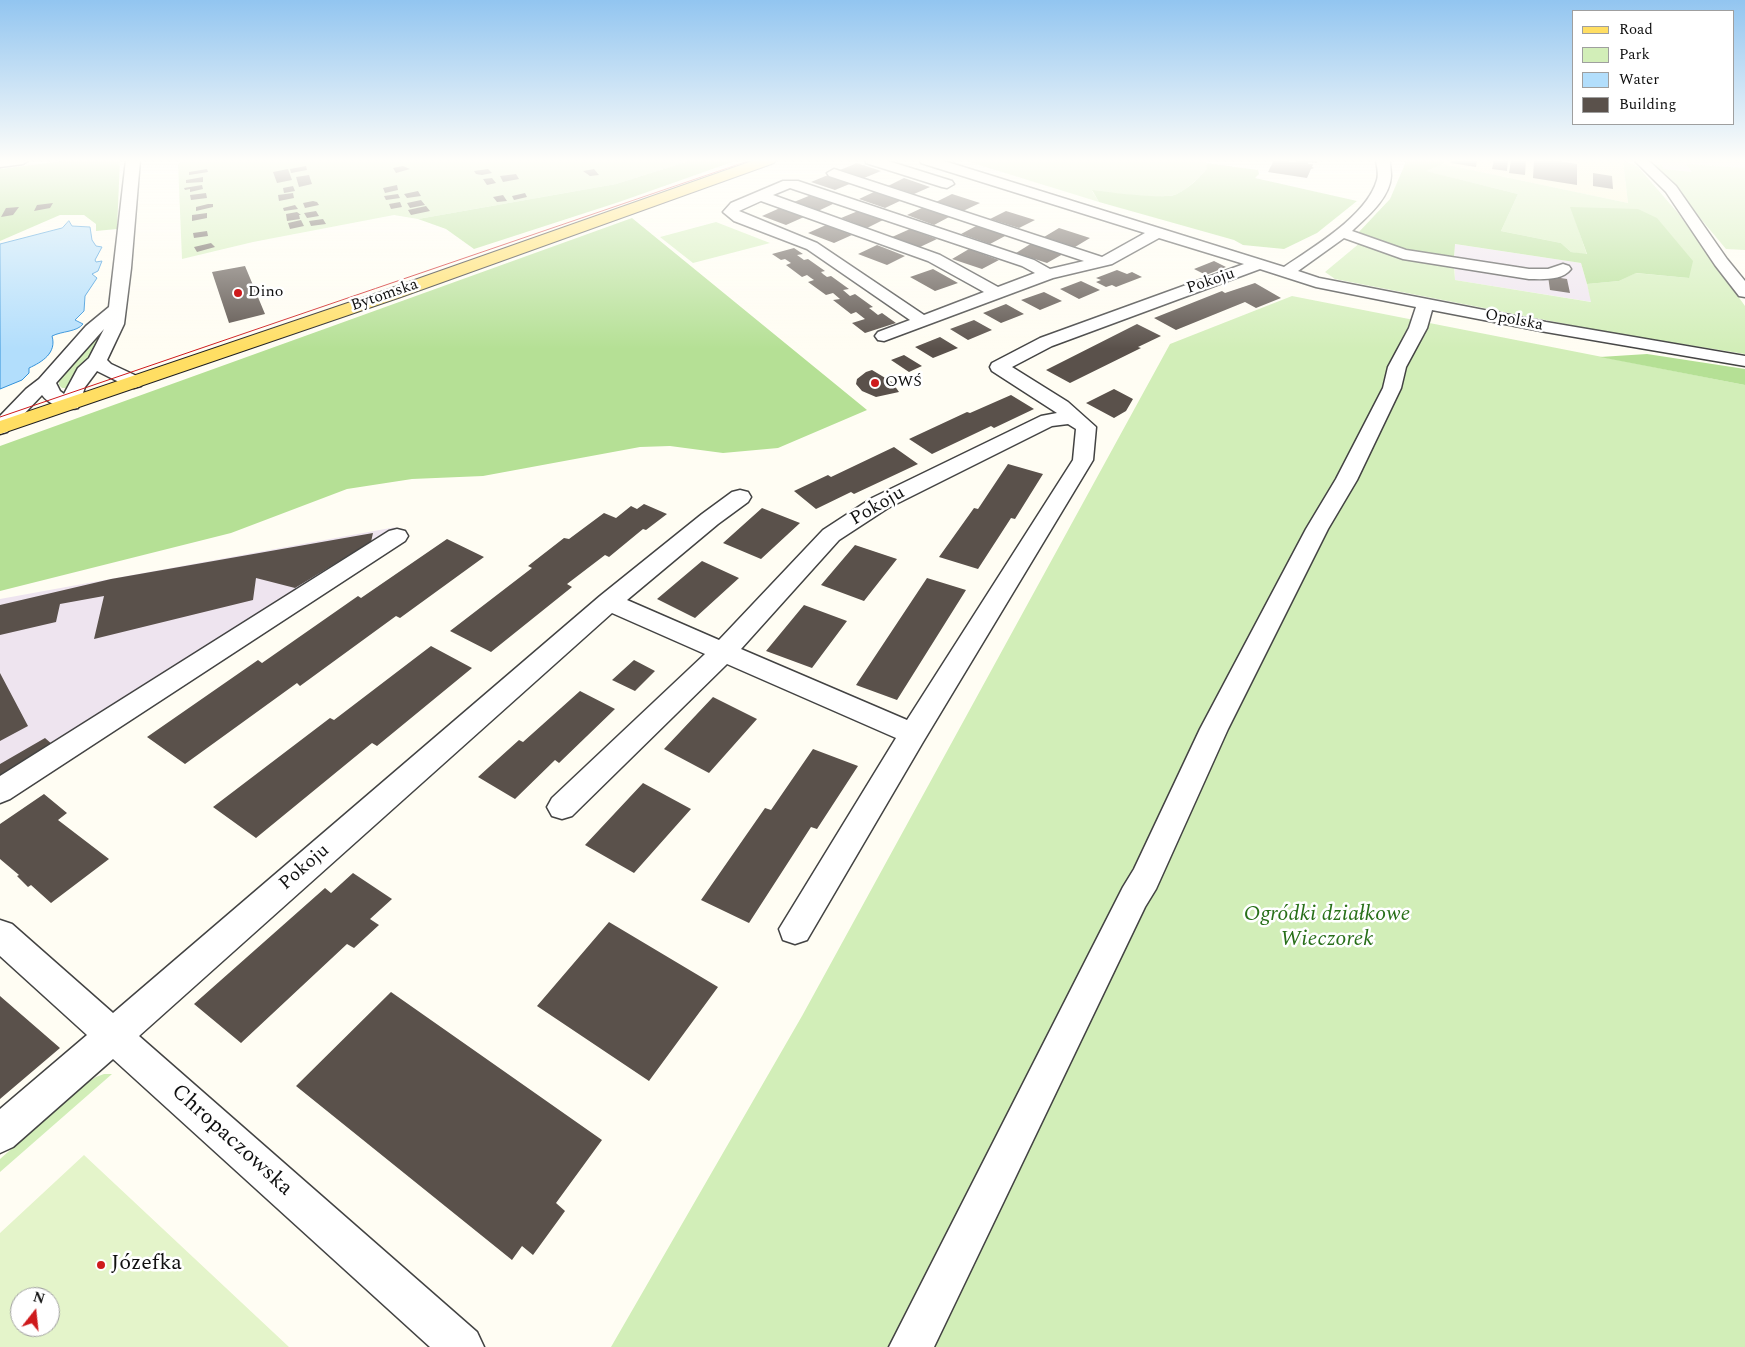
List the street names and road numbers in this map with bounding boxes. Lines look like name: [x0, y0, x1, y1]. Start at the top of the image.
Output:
street label: Pokoju: [1184, 265, 1238, 299]
street label: Bytomska: [349, 276, 421, 316]
street label: Opolska: [1483, 306, 1545, 336]
street label: Pokoju: [847, 482, 909, 532]
street label: Pokoju: [275, 840, 335, 896]
street label: Chropaczowska: [165, 1080, 297, 1202]

